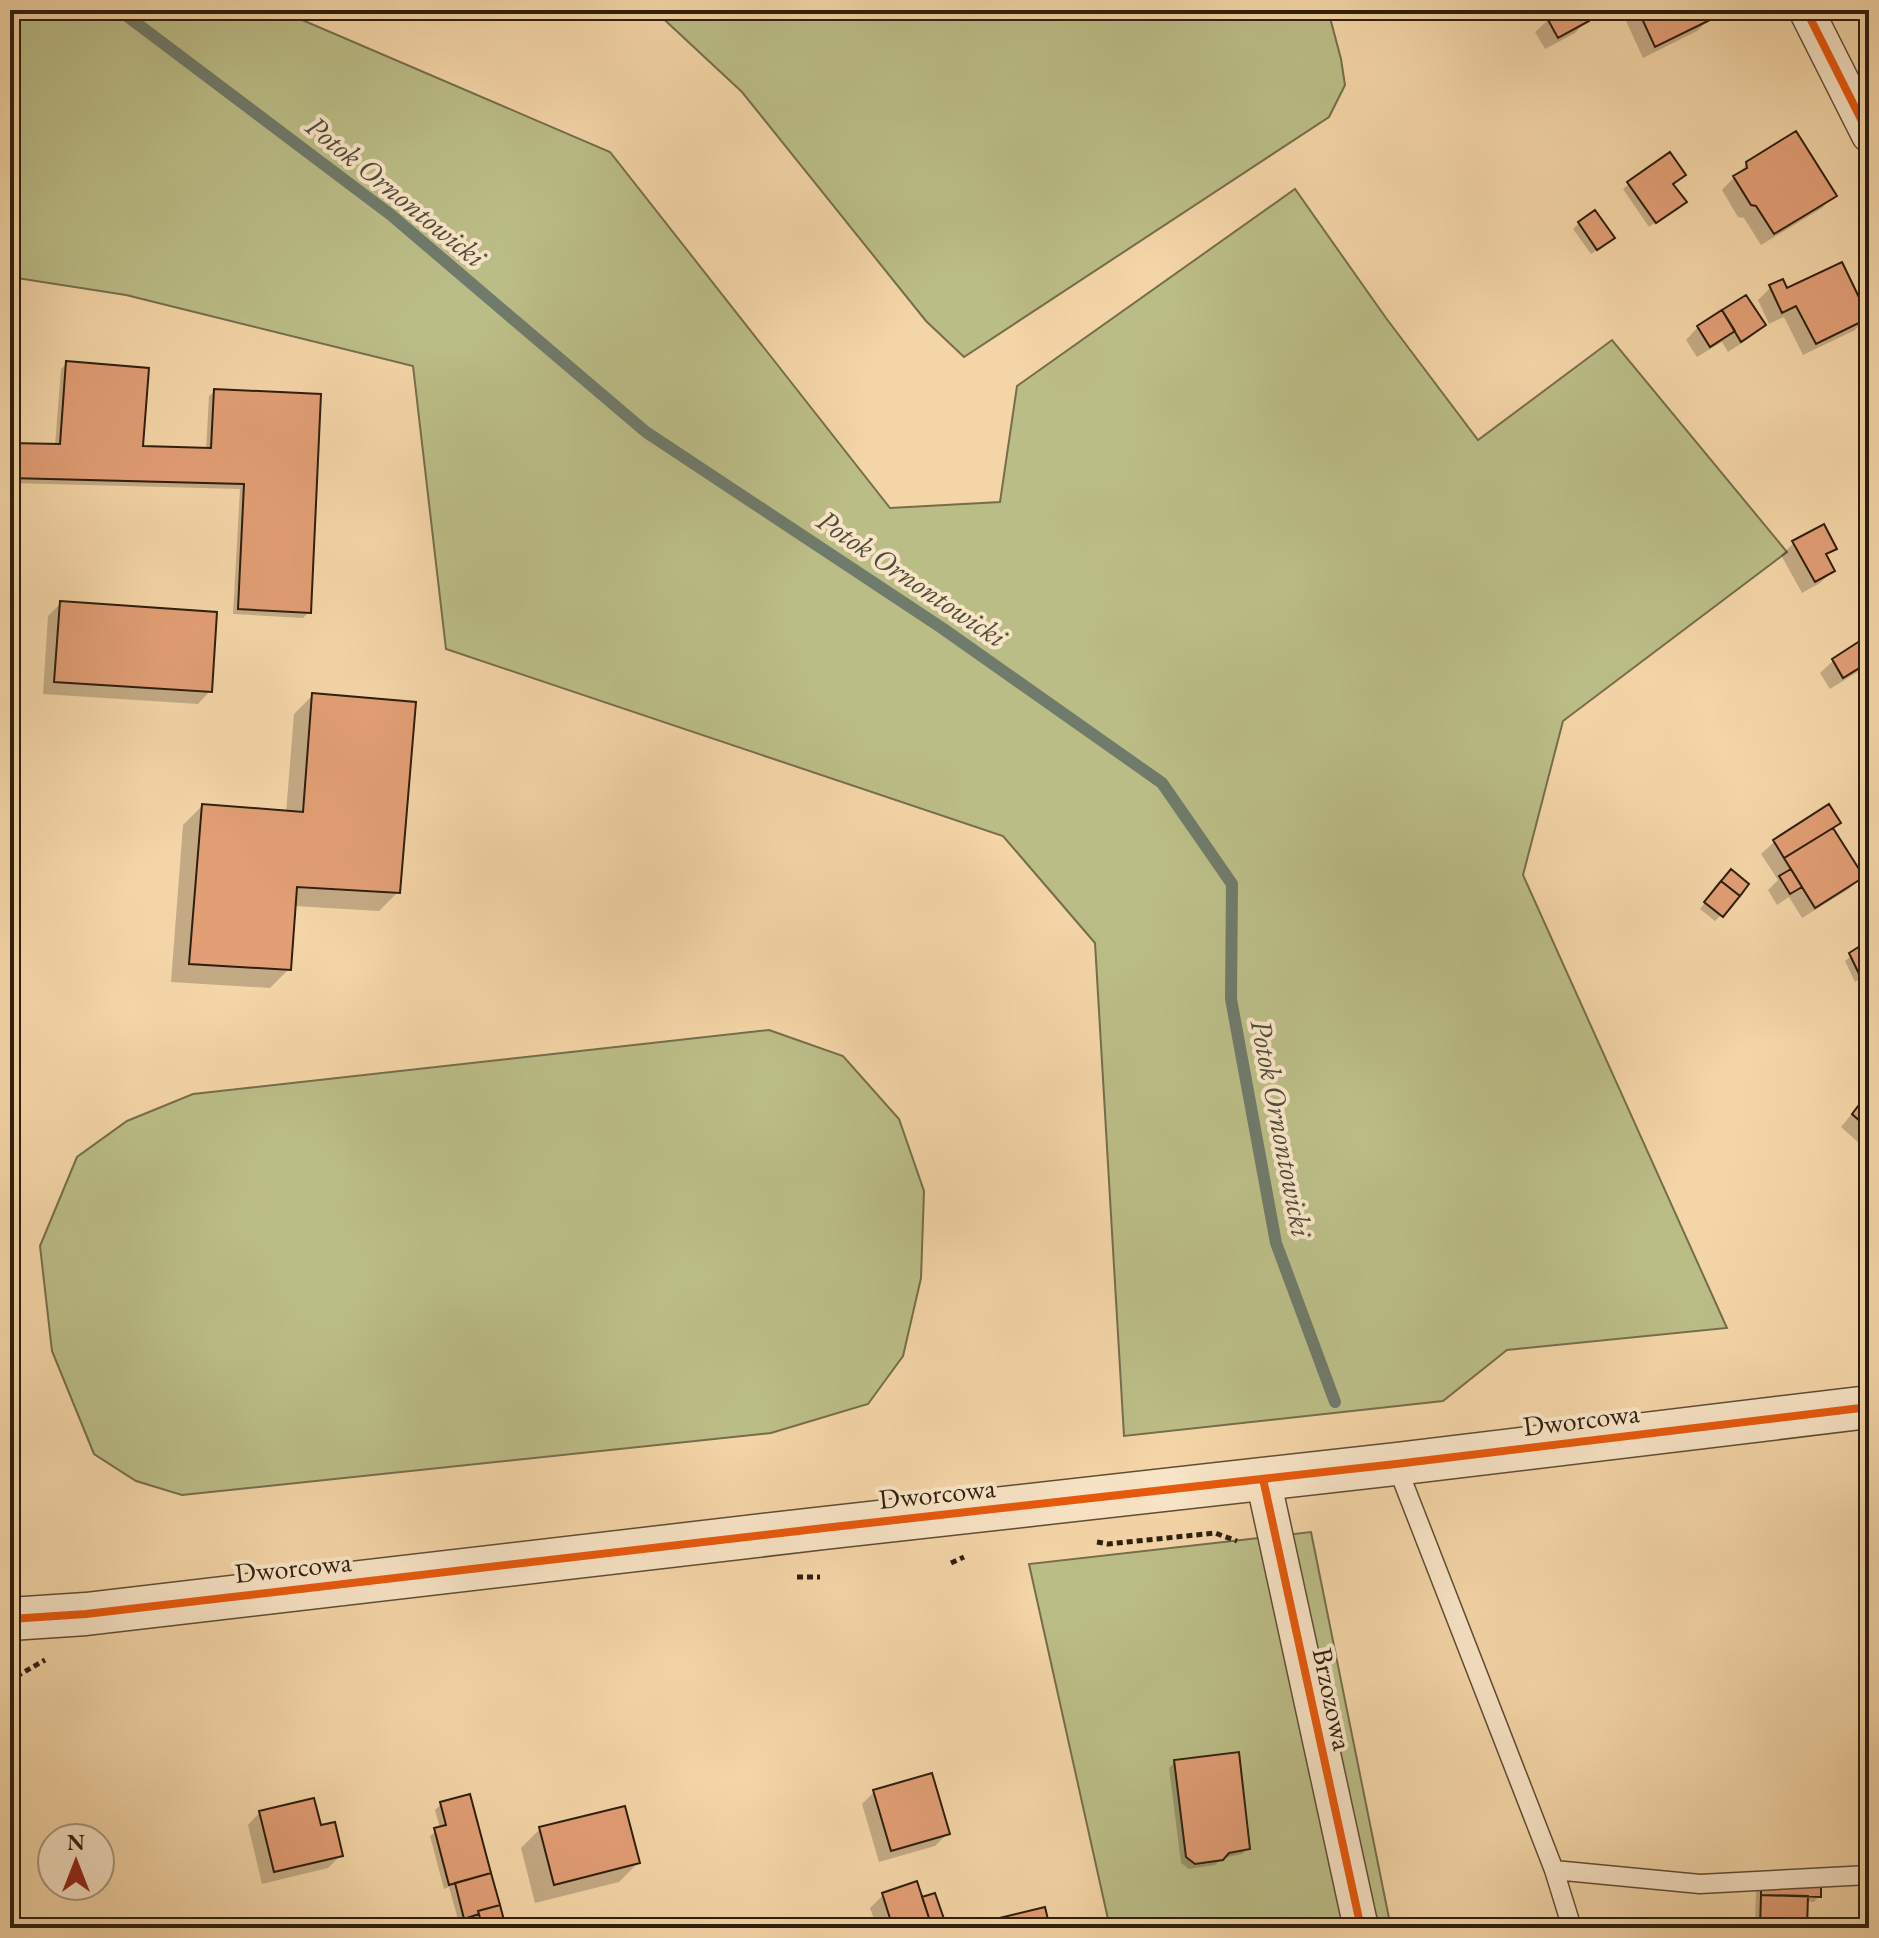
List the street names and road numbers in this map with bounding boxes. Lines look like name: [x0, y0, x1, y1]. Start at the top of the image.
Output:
street label: Dworcowa: [1521, 1394, 1642, 1444]
street label: Dworcowa: [877, 1469, 998, 1517]
street label: Dworcowa: [233, 1543, 354, 1591]
street label: Brzozowa: [1305, 1645, 1362, 1754]

